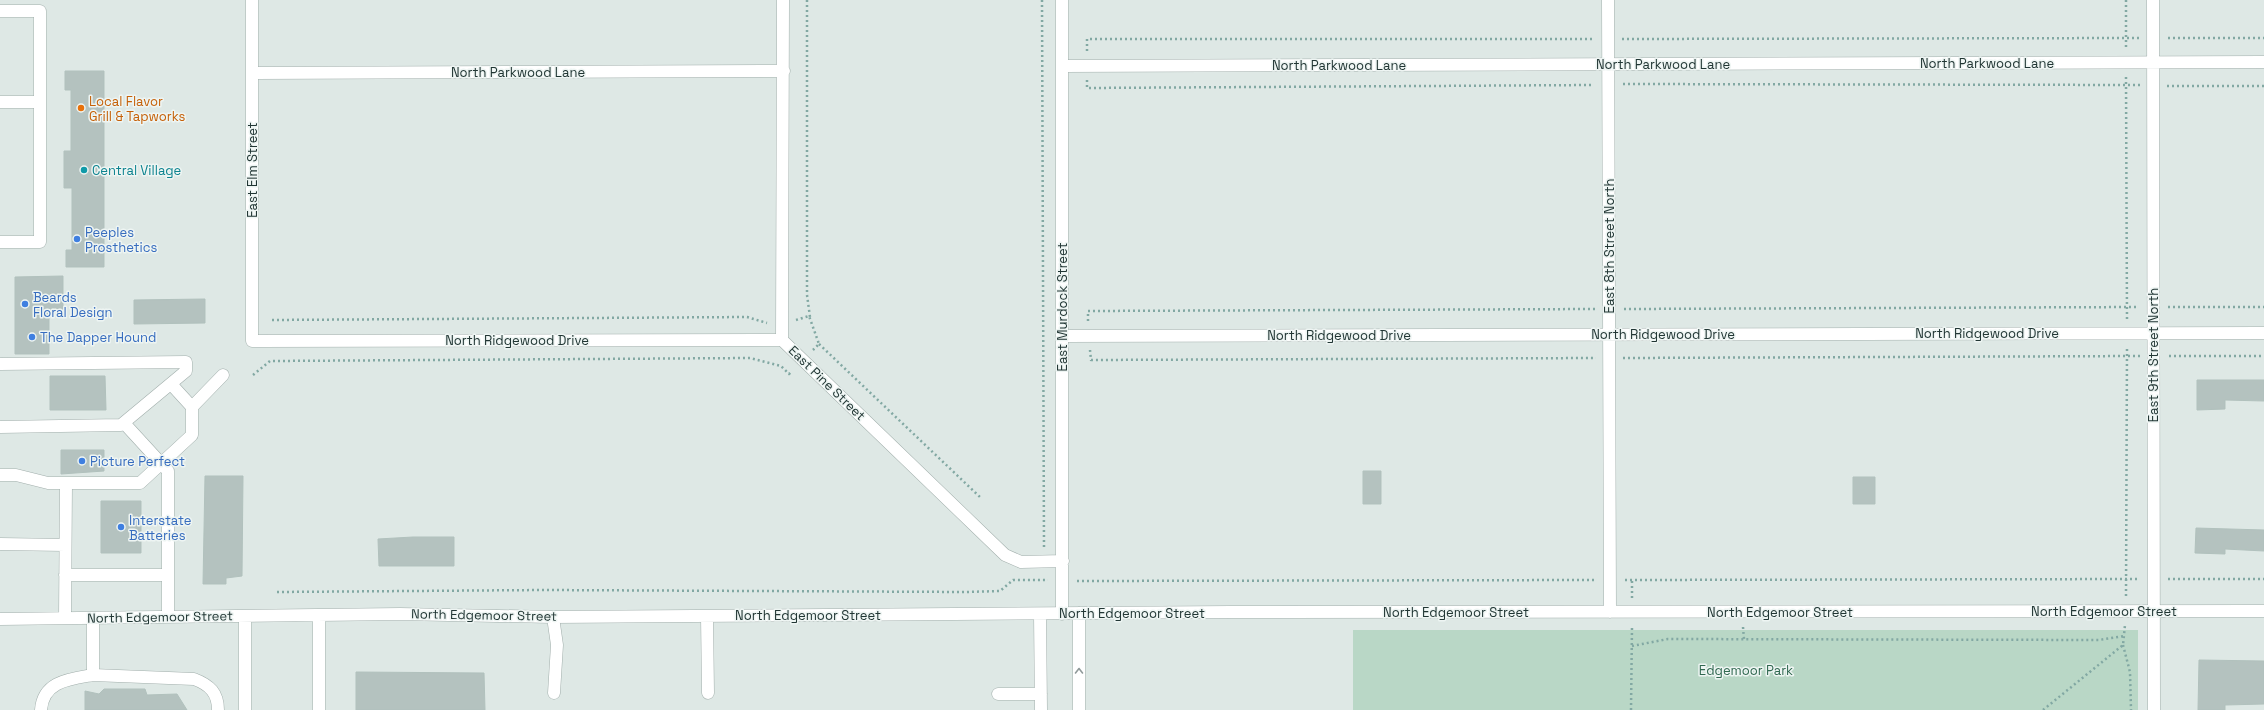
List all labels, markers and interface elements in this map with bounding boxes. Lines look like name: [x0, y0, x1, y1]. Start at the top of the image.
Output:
street label: North Parkwood Lane: [1920, 55, 2054, 72]
street label: North Parkwood Lane: [1596, 56, 1730, 73]
street label: North Parkwood Lane: [1272, 57, 1406, 74]
street label: North Parkwood Lane: [451, 64, 585, 81]
place label: Local Flavor Grill & Tapworks: [89, 93, 186, 125]
marker: Local Flavor Grill & Tapworks: [76, 103, 86, 113]
street label: East Elm Street: [244, 122, 261, 218]
place label: Central Village: [92, 162, 181, 179]
marker: Central Village: [79, 165, 89, 175]
street label: East 8th Street North: [1601, 179, 1618, 313]
place label: Peeples Prosthetics: [85, 224, 158, 256]
marker: Peeples Prosthetics: [72, 234, 82, 244]
street label: East Murdock Street: [1054, 243, 1071, 371]
street label: East 9th Street North: [2145, 288, 2162, 422]
place label: Beards Floral Design: [33, 289, 113, 321]
marker: Beards Floral Design: [20, 299, 30, 309]
street label: North Ridgewood Drive: [1915, 325, 2059, 342]
street label: North Ridgewood Drive: [1591, 326, 1735, 343]
street label: North Ridgewood Drive: [1267, 327, 1411, 344]
place label: The Dapper Hound: [40, 329, 156, 346]
marker: The Dapper Hound: [27, 332, 37, 342]
street label: North Ridgewood Drive: [445, 332, 589, 349]
street label: East Pine Street: [785, 342, 869, 424]
place label: Picture Perfect: [90, 453, 185, 470]
marker: Picture Perfect: [77, 456, 87, 466]
place label: Interstate Batteries: [129, 512, 191, 544]
marker: Interstate Batteries: [116, 522, 126, 532]
street label: North Edgemoor Street: [2031, 603, 2177, 620]
street label: North Edgemoor Street: [1383, 604, 1529, 621]
street label: North Edgemoor Street: [1707, 604, 1853, 621]
street label: North Edgemoor Street: [411, 605, 557, 625]
street label: North Edgemoor Street: [1059, 605, 1205, 622]
street label: North Edgemoor Street: [87, 607, 233, 627]
street label: North Edgemoor Street: [735, 607, 881, 624]
park label: Edgemoor Park: [1699, 662, 1793, 679]
one-way arrow: [1075, 668, 1083, 674]

